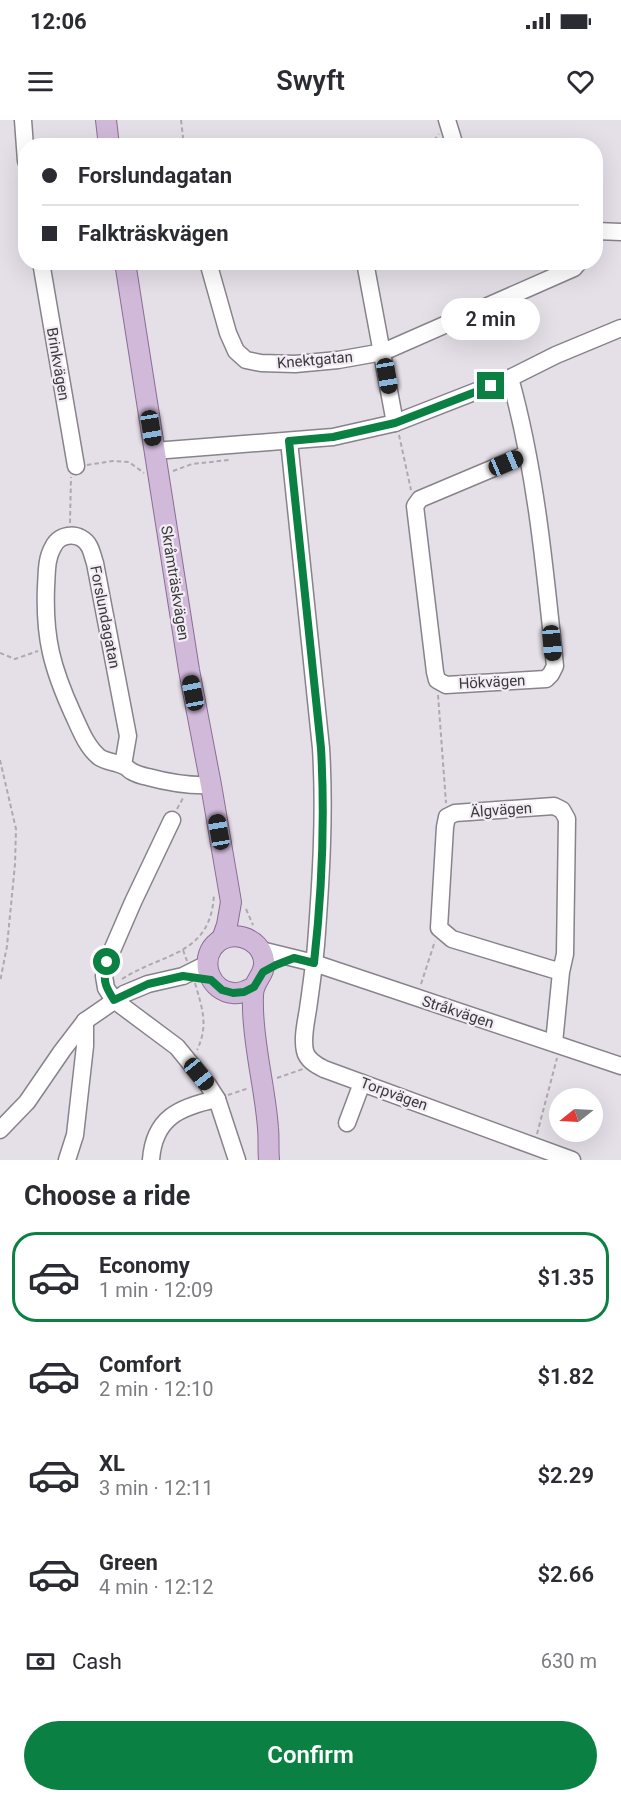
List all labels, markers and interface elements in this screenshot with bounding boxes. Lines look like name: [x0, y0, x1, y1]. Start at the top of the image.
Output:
text: 12:06: [30, 9, 87, 34]
icon: menu: [24, 65, 57, 98]
text: Swyft: [276, 65, 345, 97]
icon: heart: [564, 65, 597, 98]
text: Forslundagatan: [78, 163, 232, 188]
text: Falkträskvägen: [78, 221, 229, 246]
callout: 2 min: [442, 299, 540, 341]
text: 2 min: [465, 307, 516, 331]
street label: Brinkvägen: [43, 326, 73, 402]
street label: Knektgatan: [276, 348, 354, 372]
car: [375, 357, 399, 395]
route end: [477, 372, 504, 399]
car: [139, 409, 163, 447]
car: [486, 448, 526, 478]
street label: Skråmträskvägen: [157, 524, 193, 642]
street label: Forslundagatan: [86, 564, 124, 670]
car: [541, 624, 563, 662]
street label: Hökvägen: [458, 671, 526, 693]
car: [181, 674, 205, 712]
street label: Älgvägen: [470, 799, 532, 821]
car: [207, 813, 231, 851]
route start: [93, 948, 120, 975]
street label: Stråkvägen: [420, 992, 496, 1032]
car: [181, 1054, 217, 1094]
street label: Torpvägen: [358, 1074, 430, 1114]
north arrow: [549, 1088, 603, 1142]
map controls: [549, 1088, 603, 1142]
text: Choose a ride: [24, 1180, 190, 1212]
icon: car: [27, 1250, 81, 1304]
text: Economy: [99, 1253, 190, 1278]
text: $1.35: [537, 1265, 594, 1290]
text: 1 min · 12:09: [99, 1278, 214, 1302]
icon: car: [27, 1349, 81, 1403]
text: Comfort: [99, 1352, 181, 1377]
text: $1.82: [537, 1364, 594, 1389]
text: 2 min · 12:10: [99, 1377, 214, 1401]
icon: car: [27, 1448, 81, 1502]
text: XL: [99, 1451, 125, 1476]
text: $2.29: [537, 1463, 594, 1488]
text: 3 min · 12:11: [99, 1476, 214, 1500]
icon: car: [27, 1547, 81, 1601]
text: Green: [99, 1550, 158, 1575]
text: $2.66: [537, 1562, 594, 1587]
text: 4 min · 12:12: [99, 1575, 214, 1599]
icon: cash: [24, 1645, 57, 1678]
text: Cash: [72, 1649, 122, 1674]
text: 630 m: [541, 1649, 597, 1673]
button: Confirm: [24, 1721, 597, 1790]

